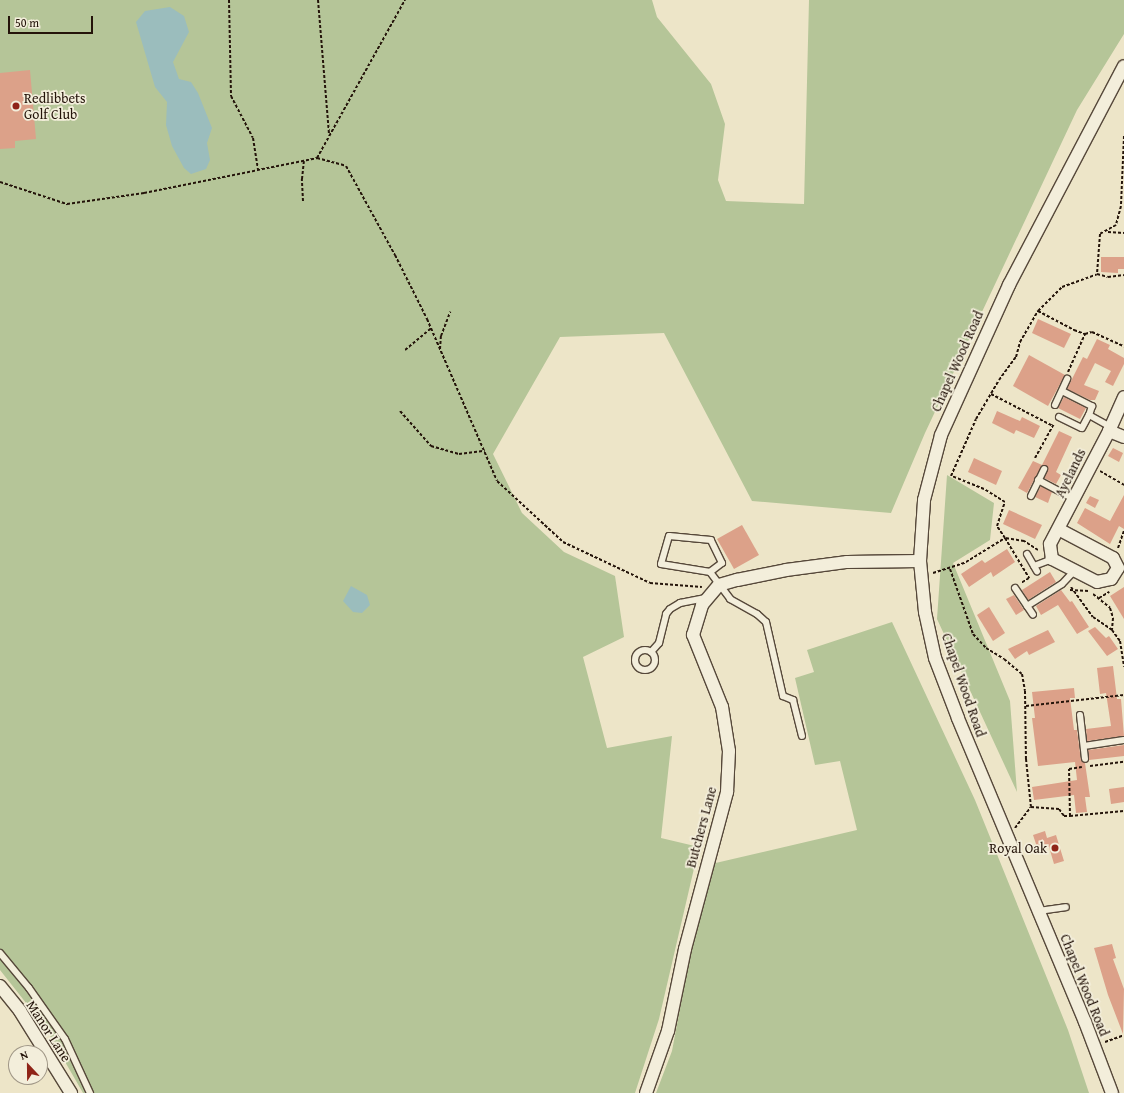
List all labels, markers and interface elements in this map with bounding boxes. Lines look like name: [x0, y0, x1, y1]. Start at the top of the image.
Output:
scale bar: [10, 8, 95, 34]
text: 50 m: [15, 14, 39, 31]
place label: Redlibbets Golf Club: [24, 90, 86, 122]
marker: Redlibbets Golf Club: [11, 101, 21, 111]
street label: Chapel Wood Road: [927, 308, 987, 414]
street label: Ayelands: [1051, 446, 1089, 500]
street label: Chapel Wood Road: [938, 631, 990, 739]
street label: Butchers Lane: [682, 785, 720, 869]
place label: Royal Oak: [989, 840, 1047, 856]
marker: Royal Oak: [1050, 843, 1060, 853]
street label: Chapel Wood Road: [1057, 931, 1113, 1039]
street label: Manor Lane: [23, 997, 75, 1065]
north arrow: [8, 1045, 48, 1085]
text: N: [17, 1046, 30, 1064]

